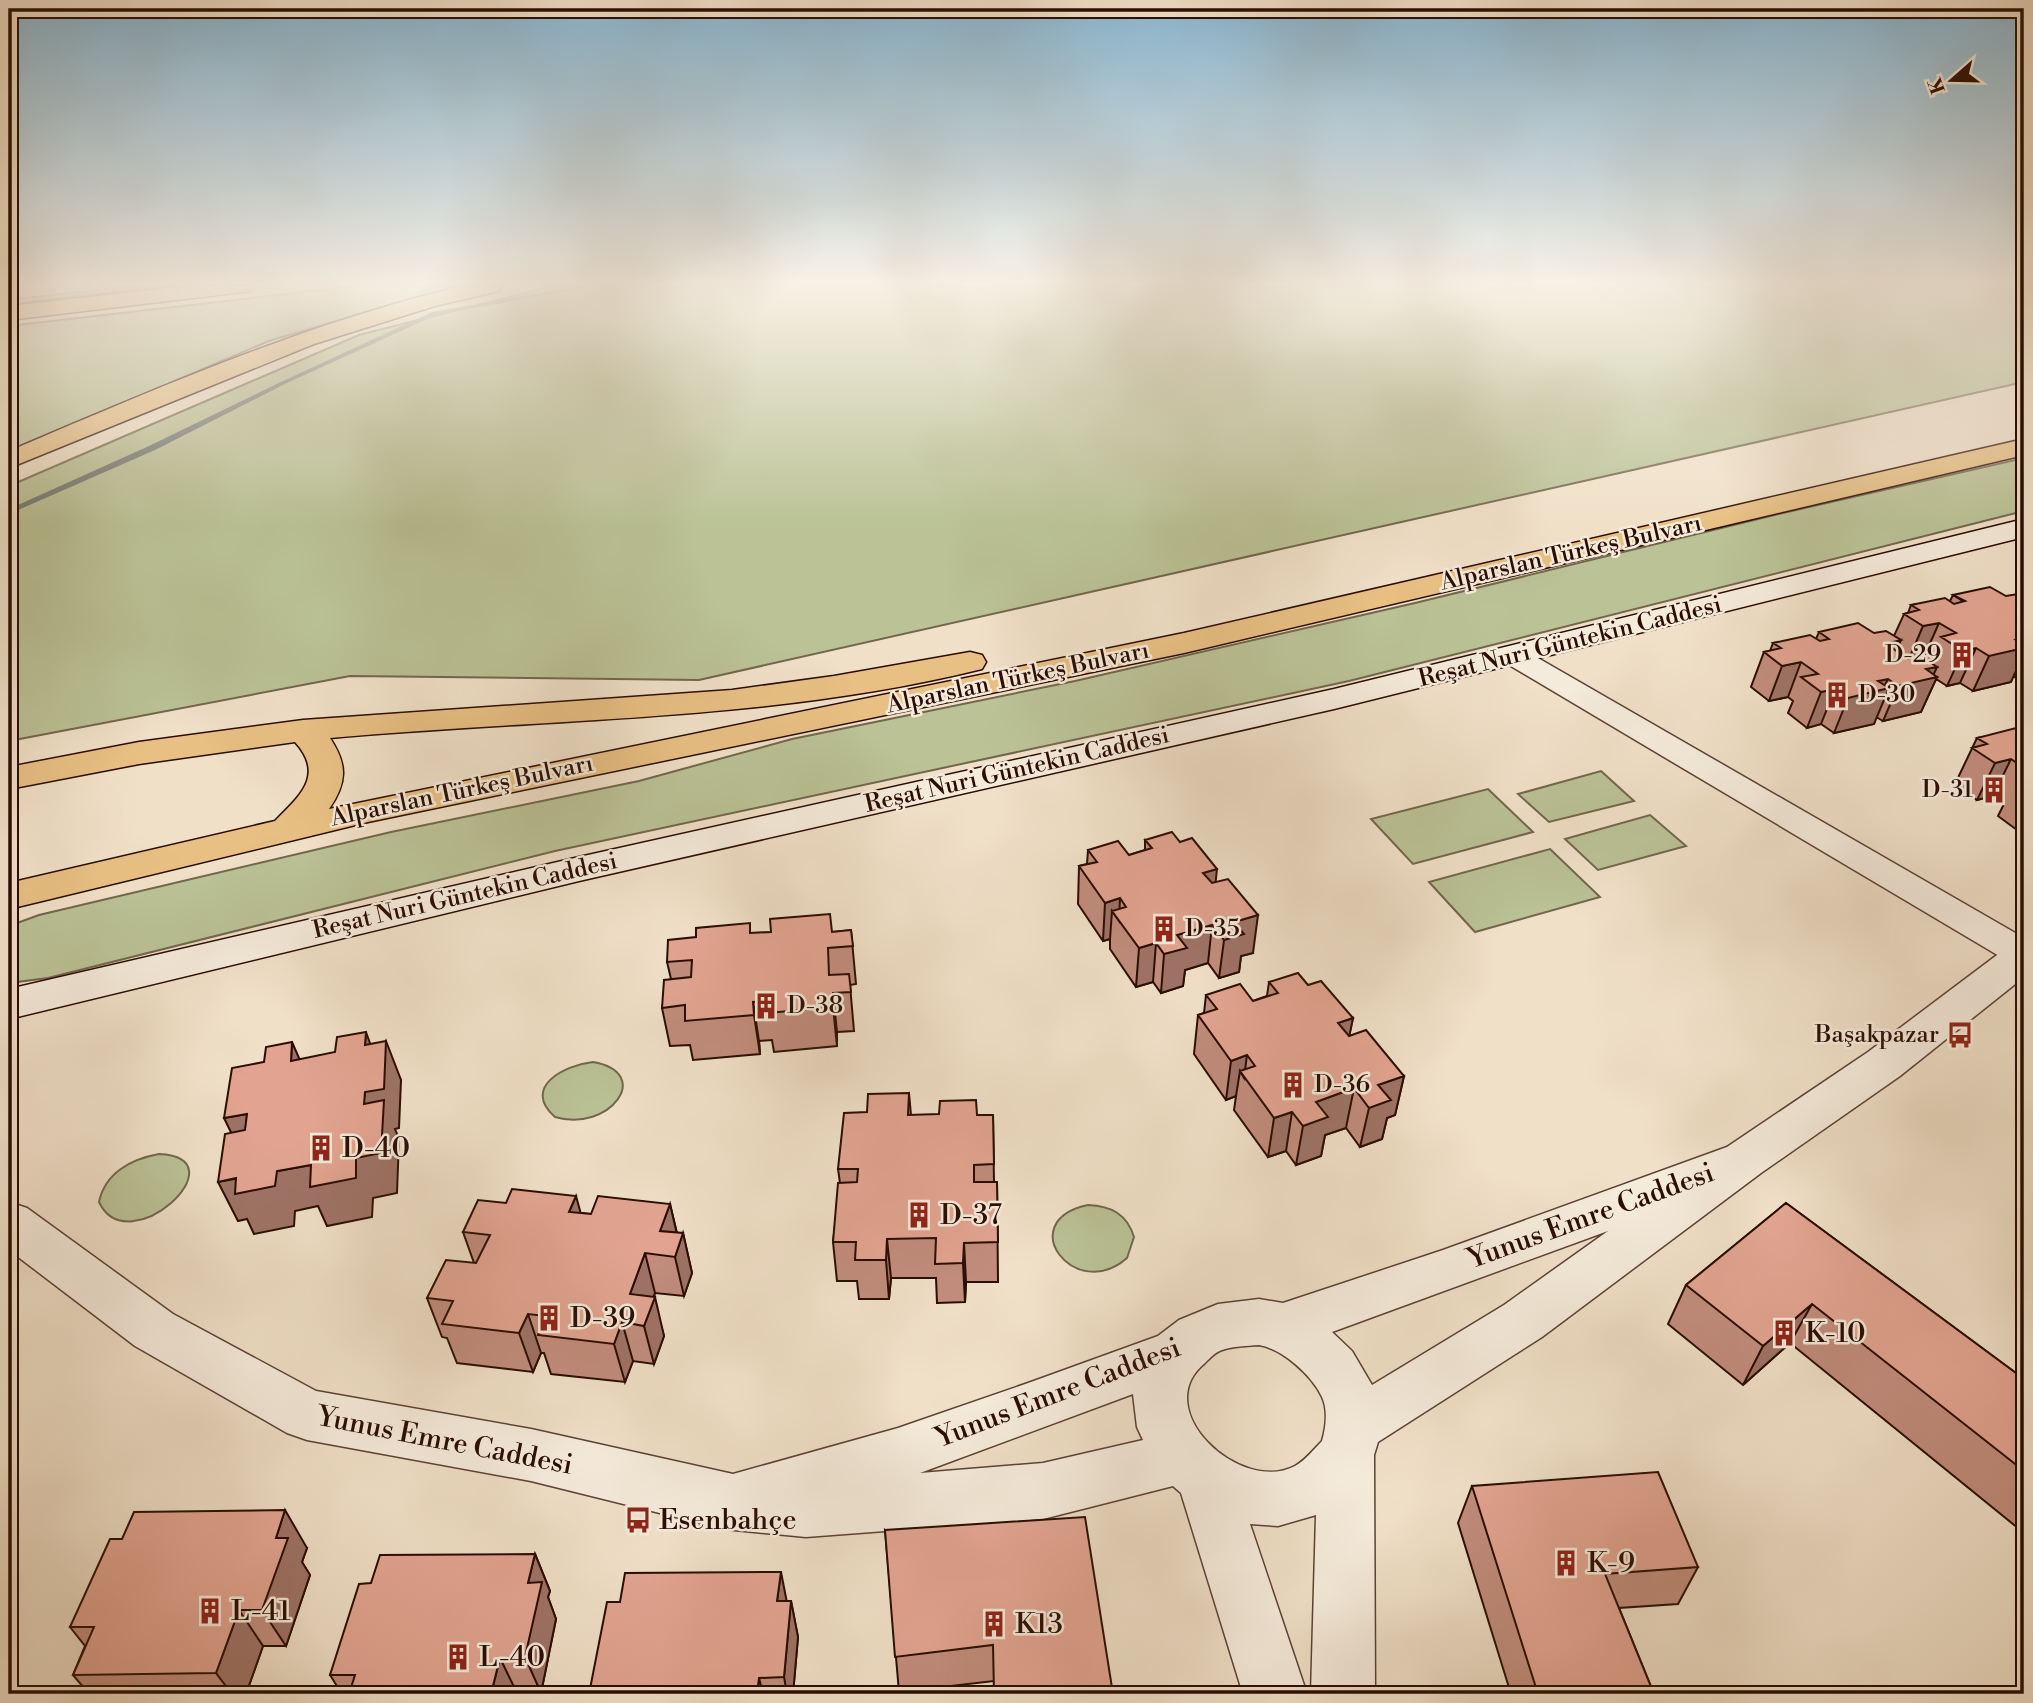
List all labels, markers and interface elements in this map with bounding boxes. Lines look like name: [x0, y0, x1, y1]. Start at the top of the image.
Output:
north arrow: [1918, 46, 1988, 116]
text: K: [1923, 74, 1951, 97]
street label: Alparslan Türkeş Bulvarı: [1436, 508, 1705, 598]
street label: Reşat Nuri Güntekin Caddesi: [1415, 590, 1725, 694]
street label: Alparslan Türkeş Bulvarı: [883, 635, 1152, 721]
place label: D-29: [1885, 640, 1941, 670]
building icon: D-29: [1947, 640, 1977, 670]
building icon: D-30: [1822, 680, 1852, 710]
place label: D-30: [1858, 680, 1915, 710]
street label: Reşat Nuri Güntekin Caddesi: [862, 720, 1172, 820]
street label: Alparslan Türkeş Bulvarı: [327, 748, 596, 834]
place label: D-31: [1922, 775, 1974, 805]
building icon: D-31: [1979, 775, 2009, 805]
street label: Reşat Nuri Güntekin Caddesi: [310, 846, 620, 946]
building icon: D-35: [1149, 914, 1179, 944]
place label: D-35: [1185, 914, 1240, 944]
building icon: D-38: [751, 991, 781, 1021]
place label: D-38: [787, 991, 843, 1021]
place label: Başakpazar: [1814, 1020, 1939, 1050]
bus stop icon: Başakpazar: [1945, 1020, 1975, 1050]
building icon: D-36: [1278, 1070, 1308, 1100]
place label: D-36: [1314, 1070, 1370, 1100]
place label: D-40: [342, 1131, 410, 1166]
building icon: D-40: [306, 1133, 336, 1163]
street label: Yunus Emre Caddesi: [1461, 1155, 1719, 1278]
place label: D-37: [940, 1198, 1002, 1233]
building icon: D-37: [904, 1200, 934, 1230]
place label: D-39: [570, 1301, 635, 1336]
building icon: D-39: [534, 1303, 564, 1333]
place label: K-10: [1805, 1316, 1866, 1351]
building icon: K-10: [1769, 1318, 1799, 1348]
street label: Yunus Emre Caddesi: [929, 1330, 1186, 1457]
street label: Yunus Emre Caddesi: [312, 1399, 576, 1483]
place label: Esenbahçe: [659, 1503, 797, 1538]
bus stop icon: Esenbahçe: [623, 1505, 653, 1535]
place label: K-9: [1587, 1546, 1635, 1581]
building icon: K-9: [1551, 1548, 1581, 1578]
place label: L-41: [231, 1594, 290, 1629]
building icon: L-41: [195, 1596, 225, 1626]
place label: K13: [1015, 1607, 1063, 1642]
building icon: K13: [979, 1609, 1009, 1639]
place label: L-40: [479, 1640, 545, 1675]
building icon: L-40: [443, 1642, 473, 1672]

